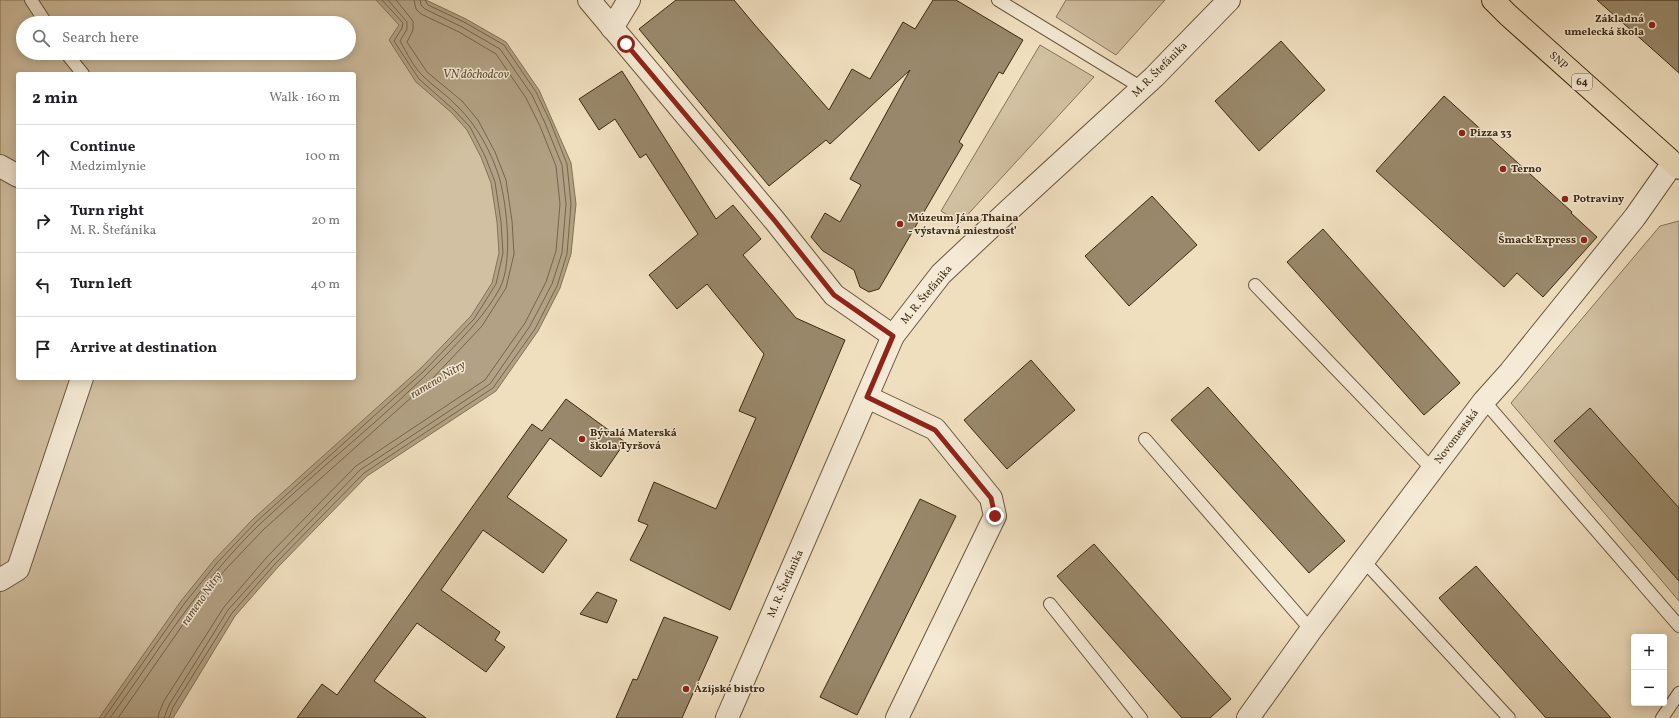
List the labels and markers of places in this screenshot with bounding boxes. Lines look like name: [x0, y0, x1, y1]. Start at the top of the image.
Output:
place label: Základná umelecká škola: [1564, 12, 1644, 40]
marker: Základná umelecká škola: [1647, 20, 1657, 30]
place label: Pizza 33: [1470, 126, 1512, 141]
marker: Pizza 33: [1457, 128, 1467, 138]
place label: Terno: [1511, 162, 1541, 177]
marker: Terno: [1498, 164, 1508, 174]
place label: Potraviny: [1573, 192, 1625, 207]
marker: Potraviny: [1560, 194, 1570, 204]
place label: Múzeum Jána Thaina - výstavná miestnosť: [908, 211, 1018, 239]
marker: Múzeum Jána Thaina - výstavná miestnosť: [895, 219, 905, 229]
place label: Šmack Express: [1498, 233, 1576, 248]
marker: Šmack Express: [1579, 235, 1589, 245]
place label: Bývalá Materská škola Tyršová: [590, 426, 677, 454]
marker: Bývalá Materská škola Tyršová: [577, 434, 587, 444]
place label: Ázijské bistro: [694, 682, 765, 697]
marker: Ázijské bistro: [681, 684, 691, 694]

